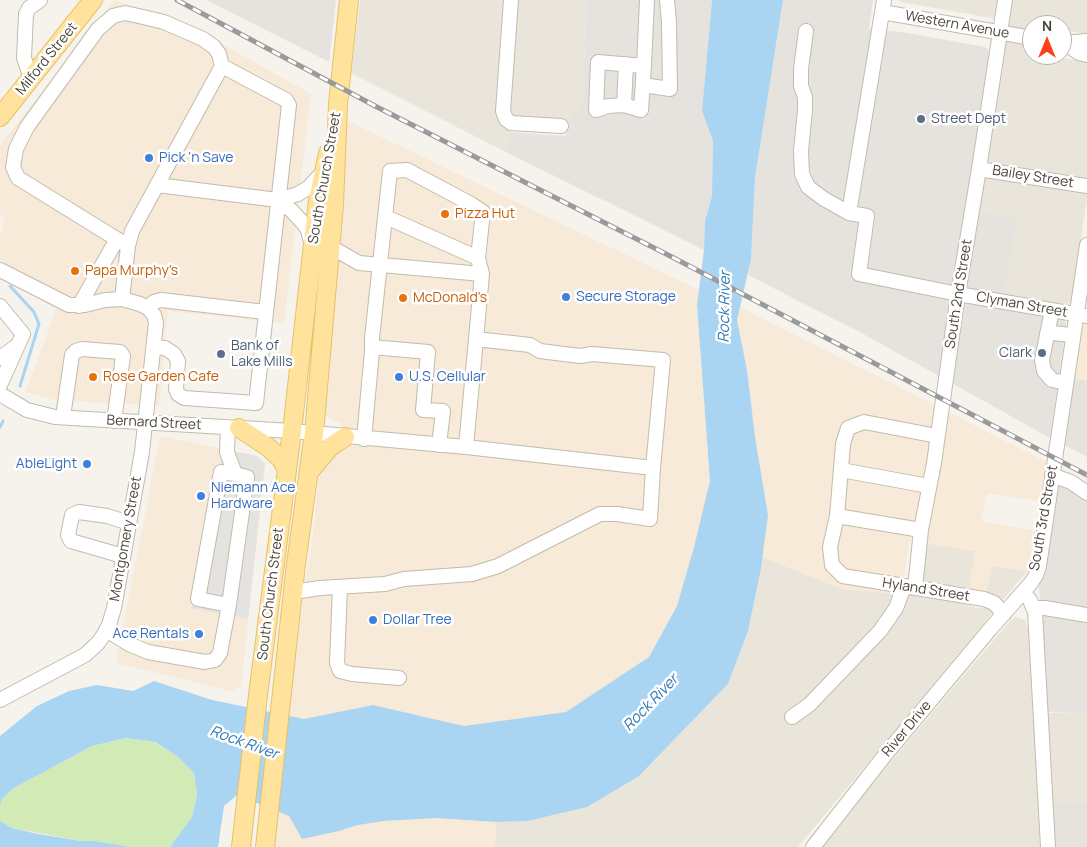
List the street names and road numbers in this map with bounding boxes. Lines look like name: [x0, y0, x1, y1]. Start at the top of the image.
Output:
street label: Western Avenue: [904, 8, 1010, 42]
street label: Milford Street: [13, 19, 81, 99]
street label: South Church Street: [305, 111, 345, 245]
street label: Bailey Street: [991, 162, 1075, 192]
street label: South 2nd Street: [942, 238, 976, 350]
street label: Clyman Street: [975, 289, 1069, 321]
street label: Bernard Street: [106, 412, 202, 434]
street label: South 3rd Street: [1026, 464, 1062, 572]
street label: Montgomery Street: [107, 475, 145, 603]
street label: South Church Street: [255, 527, 287, 661]
street label: Hyland Street: [881, 575, 971, 605]
street label: River Drive: [879, 698, 935, 760]

